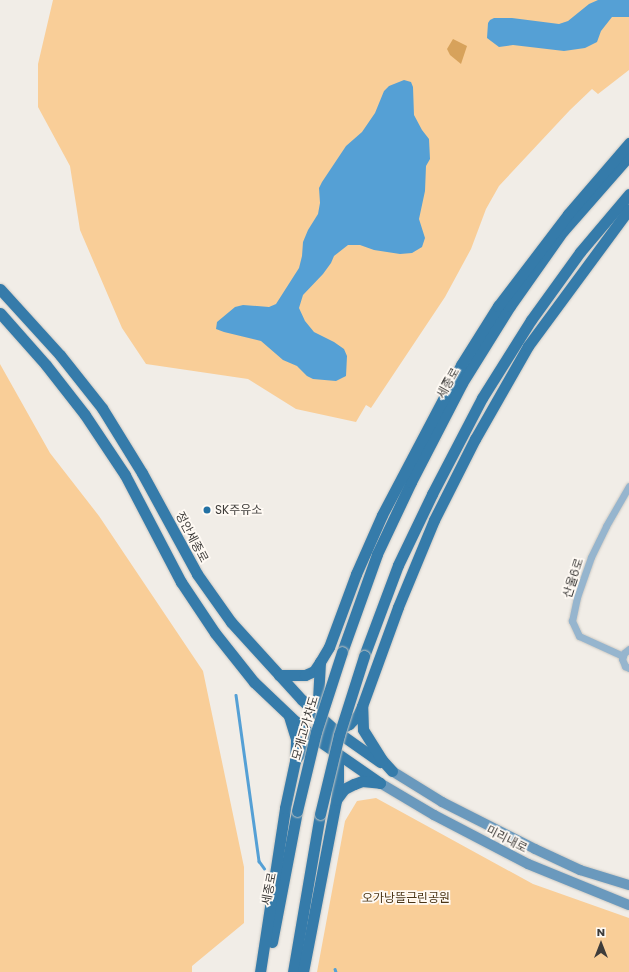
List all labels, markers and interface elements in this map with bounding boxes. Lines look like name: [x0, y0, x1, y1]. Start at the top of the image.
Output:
street label: 세종로: [434, 365, 462, 401]
place label: SK주유소: [215, 503, 262, 517]
marker: SK주유소: [202, 505, 212, 515]
street label: 정안세종로: [173, 509, 211, 565]
street label: 산울6로: [560, 556, 586, 600]
street label: 모개고가차도: [289, 694, 321, 762]
street label: 미리내로: [484, 823, 530, 855]
street label: 세종로: [259, 871, 279, 907]
park label: 오가낭뜰근린공원: [362, 891, 450, 905]
north arrow: [581, 924, 621, 964]
text: N: [597, 924, 605, 940]

